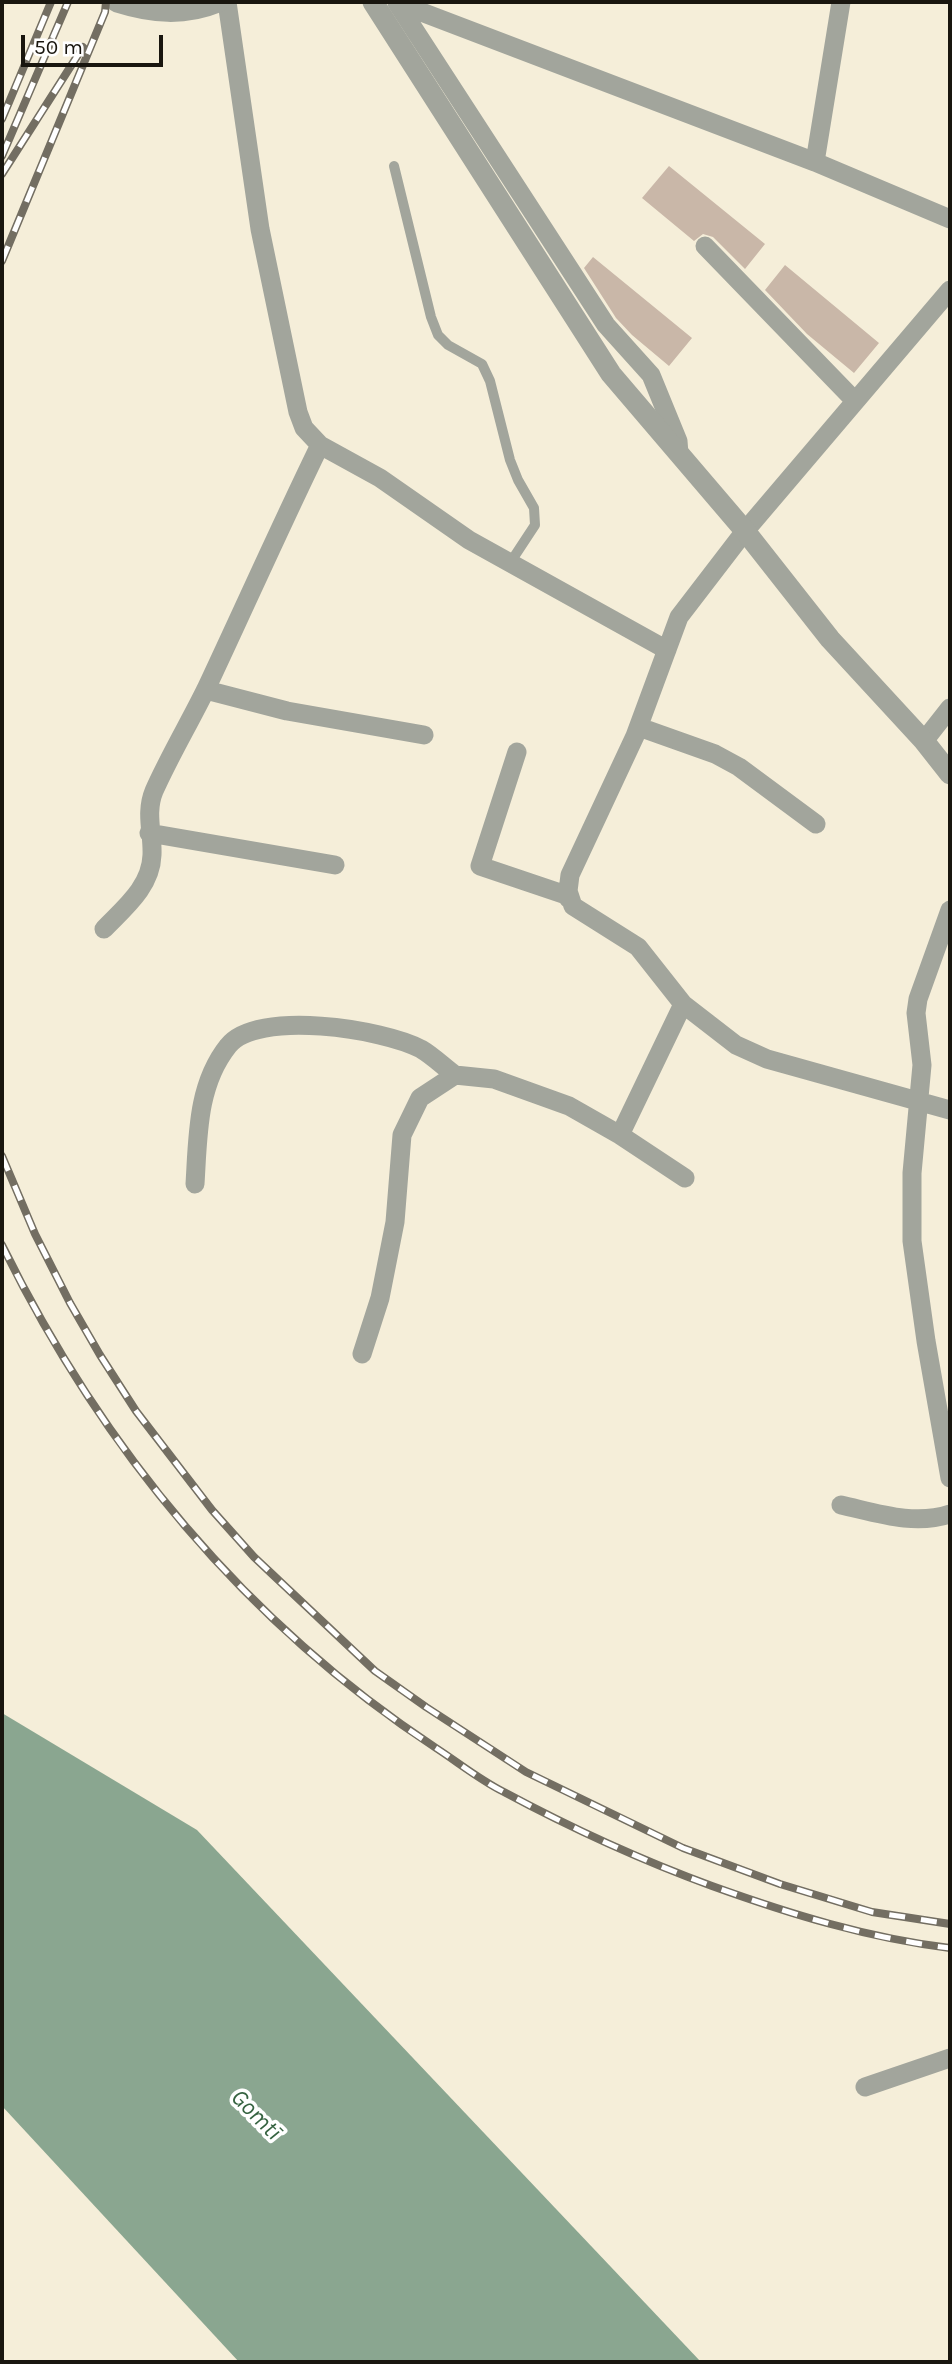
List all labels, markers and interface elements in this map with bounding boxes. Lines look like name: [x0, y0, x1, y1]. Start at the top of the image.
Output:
scale bar: [24, 21, 166, 65]
text: 50 m: [34, 35, 83, 59]
water label: Gomtī: [224, 2083, 288, 2147]

